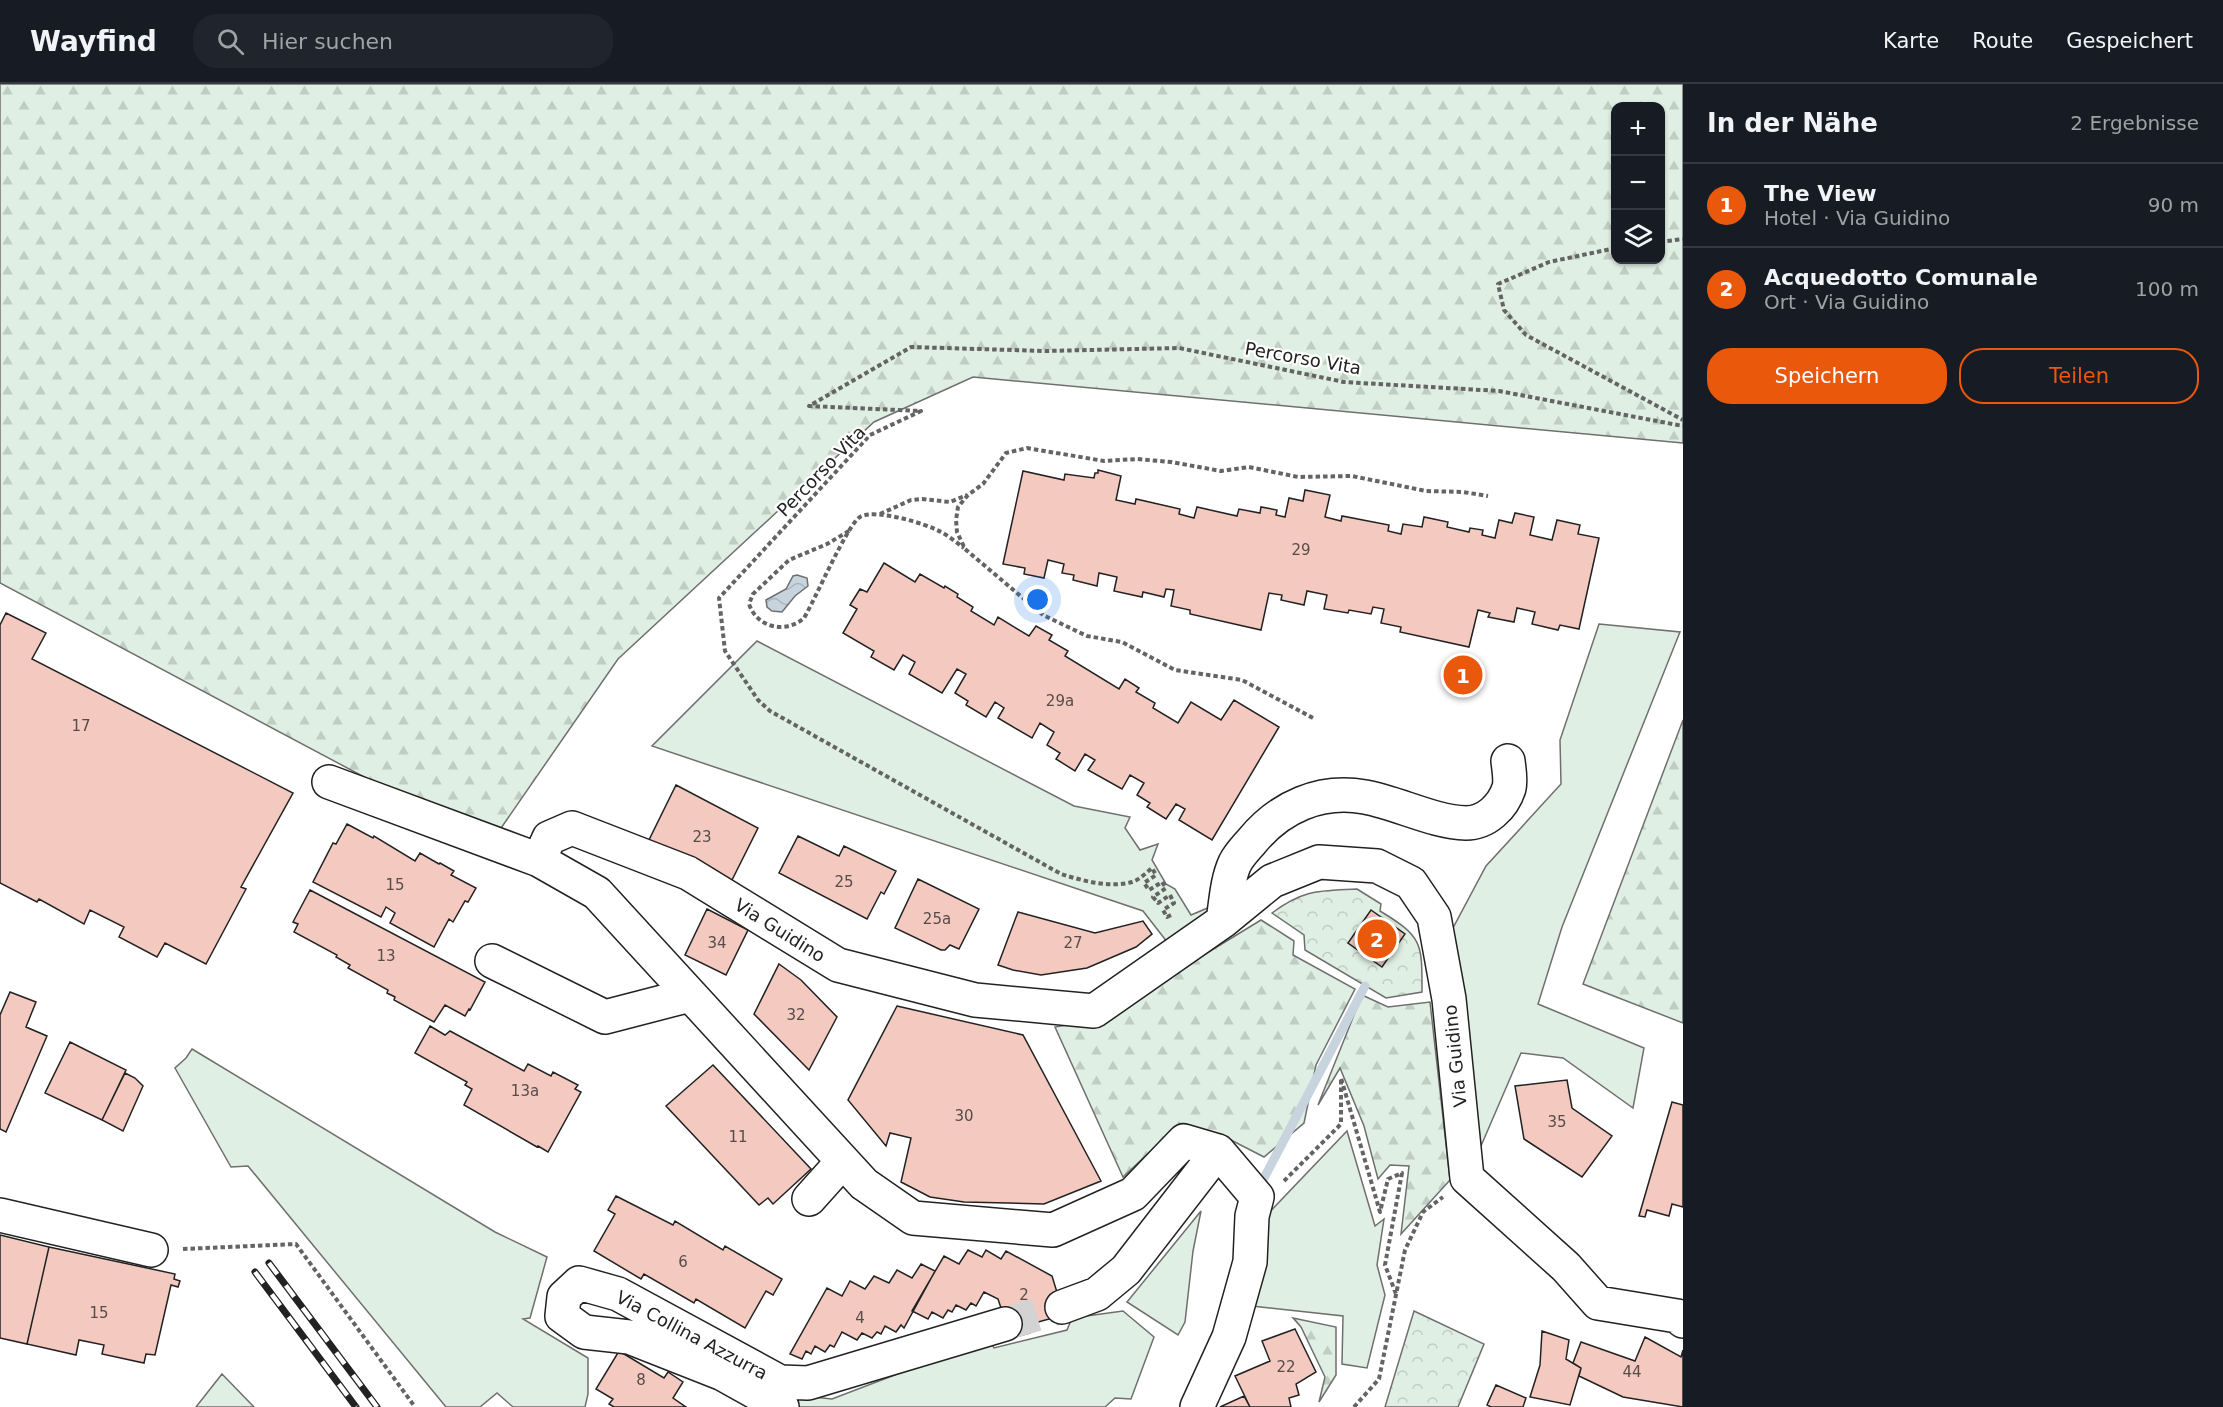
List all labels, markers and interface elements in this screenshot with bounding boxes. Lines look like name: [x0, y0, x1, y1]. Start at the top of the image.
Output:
search box: [193, 14, 613, 68]
text: Wayfind: [30, 25, 157, 58]
icon: search: [214, 25, 247, 58]
text: Hier suchen: [262, 29, 393, 54]
text: Karte: [1883, 29, 1939, 53]
text: Route: [1972, 29, 2033, 53]
text: Gespeichert: [2066, 29, 2193, 53]
map controls: [1611, 102, 1665, 264]
button: +: [1611, 102, 1665, 156]
text: In der Nähe: [1707, 108, 1878, 138]
text: 2 Ergebnisse: [2070, 111, 2199, 135]
button: −: [1611, 156, 1665, 210]
text: The View: [1764, 181, 1877, 206]
text: 1: [1720, 193, 1733, 217]
text: 90 m: [2148, 193, 2199, 217]
text: Hotel · Via Guidino: [1764, 206, 1950, 230]
button: layers: [1611, 210, 1665, 264]
text: Acquedotto Comunale: [1764, 265, 2038, 290]
text: 2: [1720, 277, 1733, 301]
text: 100 m: [2135, 277, 2199, 301]
text: Ort · Via Guidino: [1764, 290, 1929, 314]
street label: Percorso Vita: [1243, 337, 1363, 379]
button: Speichern: [1707, 348, 1947, 404]
button: Teilen: [1959, 348, 2199, 404]
street label: Percorso Vita: [773, 421, 869, 521]
house number: 29: [1291, 541, 1311, 559]
your location: [1023, 585, 1052, 614]
pin: 1: [1444, 652, 1482, 698]
house number: 29a: [1046, 692, 1074, 710]
house number: 17: [71, 717, 91, 735]
house number: 23: [692, 828, 712, 846]
house number: 25: [834, 873, 854, 891]
house number: 15: [385, 876, 405, 894]
street label: Via Guidino: [731, 894, 829, 966]
house number: 25a: [923, 910, 951, 928]
pin: 2: [1358, 916, 1396, 962]
house number: 34: [707, 934, 727, 952]
house number: 27: [1063, 934, 1083, 952]
house number: 13: [376, 947, 396, 965]
street label: Via Guidino: [1439, 1004, 1471, 1108]
house number: 32: [786, 1006, 806, 1024]
house number: 13a: [511, 1082, 539, 1100]
house number: 30: [954, 1107, 974, 1125]
house number: 35: [1547, 1113, 1567, 1131]
house number: 11: [728, 1128, 748, 1146]
house number: 6: [678, 1253, 688, 1271]
street label: Via Collina Azzurra: [613, 1286, 771, 1384]
house number: 2: [1019, 1286, 1029, 1304]
house number: 15: [89, 1304, 109, 1322]
house number: 4: [855, 1309, 865, 1327]
house number: 22: [1276, 1358, 1296, 1376]
house number: 44: [1622, 1363, 1642, 1381]
house number: 8: [636, 1371, 646, 1389]

